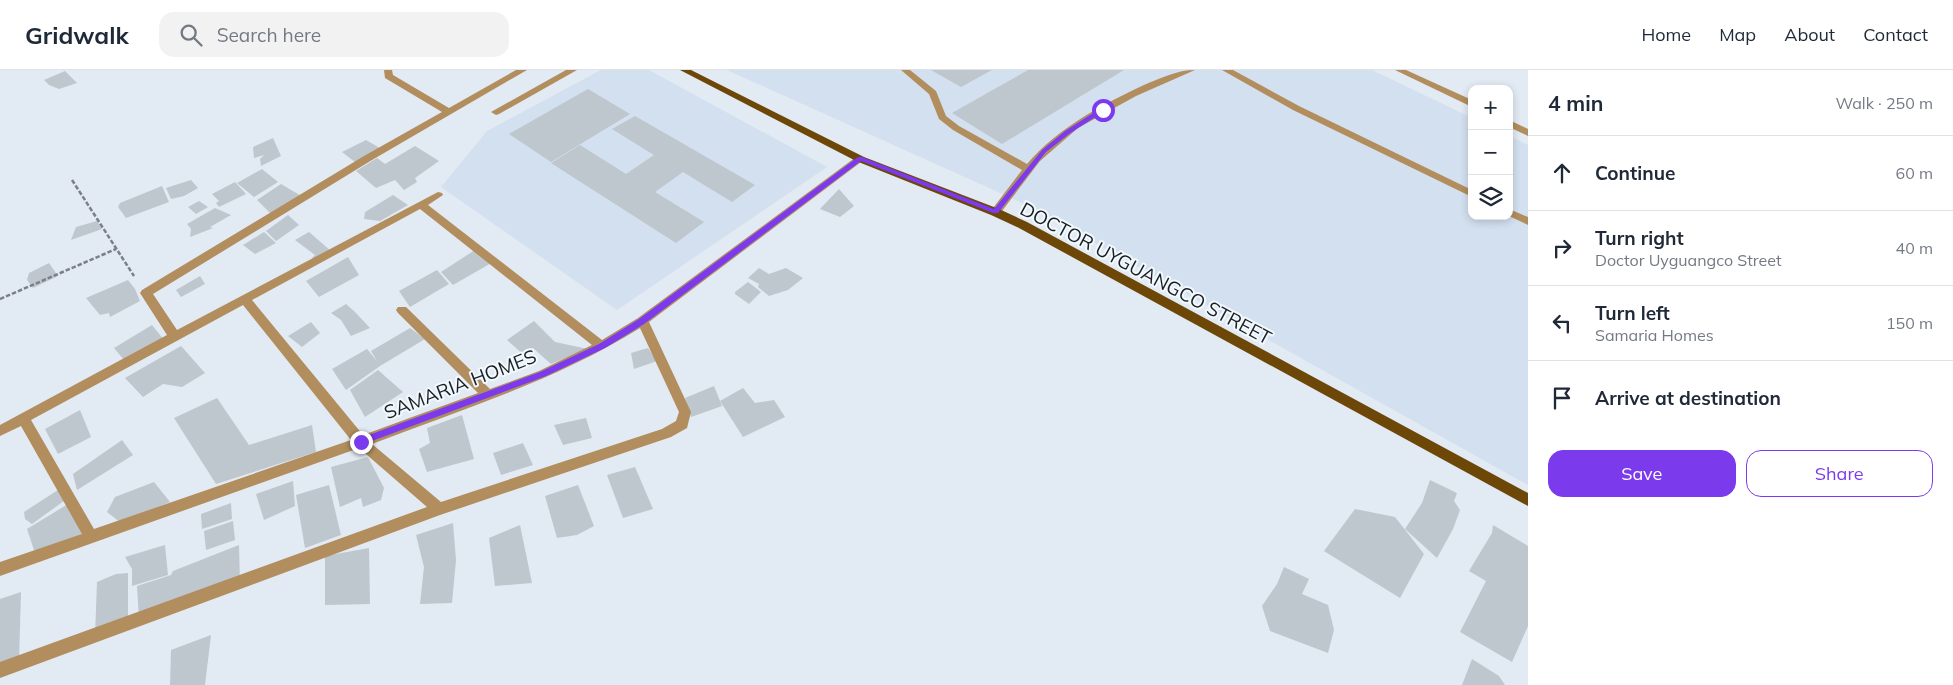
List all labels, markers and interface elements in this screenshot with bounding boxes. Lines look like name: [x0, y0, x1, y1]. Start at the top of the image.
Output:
search box: [159, 12, 509, 57]
text: Gridwalk: [25, 20, 129, 50]
icon: search: [177, 21, 205, 49]
text: Search here: [217, 23, 321, 47]
text: Home: [1641, 23, 1691, 46]
text: Map: [1719, 23, 1756, 46]
text: About: [1784, 23, 1835, 46]
text: Contact: [1863, 23, 1928, 46]
map controls: [1468, 85, 1513, 220]
button: +: [1468, 85, 1513, 130]
text: 4 min: [1548, 90, 1603, 116]
text: Walk · 250 m: [1835, 93, 1933, 113]
route start: [1092, 99, 1115, 122]
button: −: [1468, 130, 1513, 175]
icon: ahead: [1548, 159, 1576, 187]
text: Continue: [1595, 161, 1675, 185]
text: 60 m: [1896, 163, 1933, 183]
button: layers: [1468, 175, 1513, 220]
street label: DOCTOR UYGUANGCO STREET: [1016, 196, 1276, 350]
text: Turn right: [1595, 226, 1684, 250]
icon: right: [1548, 234, 1576, 262]
text: 40 m: [1896, 238, 1933, 258]
text: Doctor Uyguangco Street: [1595, 250, 1782, 270]
text: Turn left: [1595, 301, 1670, 325]
icon: left: [1548, 309, 1576, 337]
text: 150 m: [1886, 313, 1933, 333]
text: Samaria Homes: [1595, 325, 1714, 345]
street label: SAMARIA HOMES: [380, 344, 540, 424]
icon: arrive: [1548, 384, 1576, 412]
text: Arrive at destination: [1595, 386, 1781, 410]
route end: [350, 431, 373, 454]
button: Save: [1548, 450, 1736, 497]
button: Share: [1746, 450, 1933, 497]

